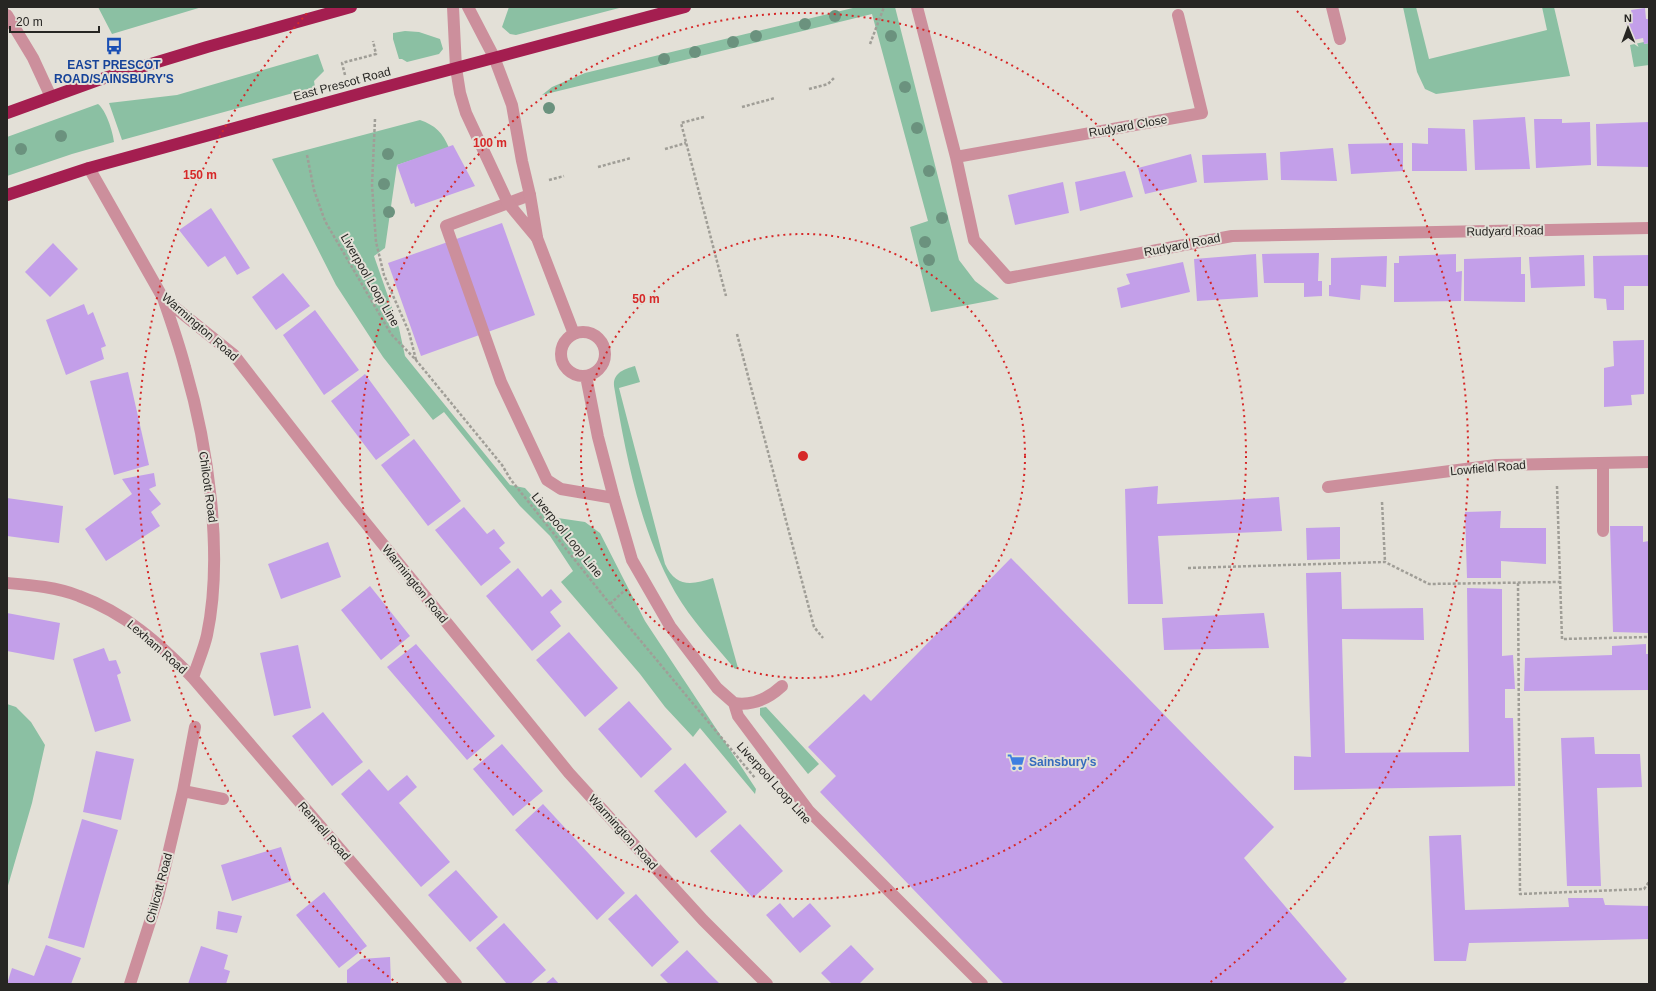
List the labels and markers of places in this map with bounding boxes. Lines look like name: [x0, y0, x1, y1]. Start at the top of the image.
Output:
bus stop icon: EAST PRESCOT ROAD/SAINSBURY'S: [104, 36, 124, 56]
place label: EAST PRESCOT ROAD/SAINSBURY'S: [54, 58, 174, 86]
centre of rings: [796, 449, 810, 463]
supermarket icon: Sainsbury's: [1006, 752, 1026, 772]
place label: Sainsbury's: [1029, 755, 1097, 769]

